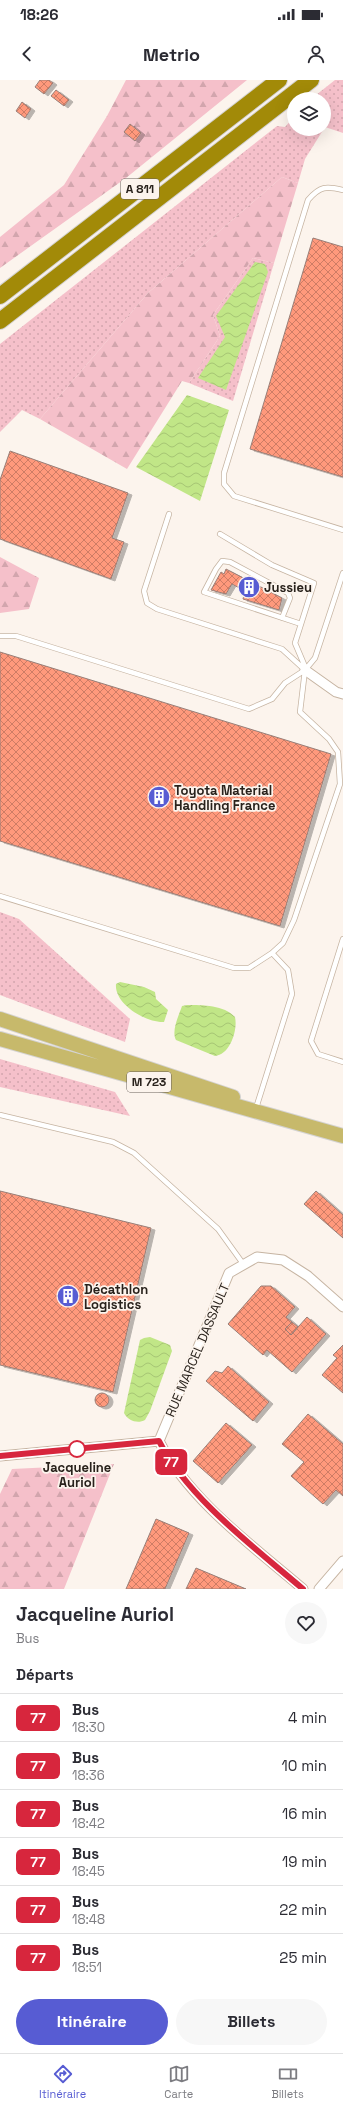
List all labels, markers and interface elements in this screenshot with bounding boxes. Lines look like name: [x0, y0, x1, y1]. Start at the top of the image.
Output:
text: 18:26: [20, 5, 58, 24]
icon: back: [16, 43, 38, 65]
text: Metrio: [143, 43, 200, 66]
icon: person: [305, 43, 327, 65]
map controls: [287, 92, 331, 136]
button: layers: [287, 92, 331, 136]
road number: A 811: [121, 179, 159, 199]
building icon: Jussieu: [236, 574, 262, 600]
place label: Jussieu: [264, 579, 312, 596]
place label: Toyota Material Handling France: [174, 782, 275, 814]
building icon: Toyota Material Handling France: [146, 784, 172, 810]
road number: M 723: [127, 1072, 171, 1092]
street label: RUE MARCEL DASSAULT: [162, 1280, 234, 1420]
place label: Décathlon Logistics: [84, 1281, 148, 1313]
building icon: Décathlon Logistics: [55, 1283, 81, 1309]
marker: Jacqueline Auriol: [68, 1440, 86, 1458]
line badge: 77: [153, 1449, 189, 1475]
text: 77: [163, 1453, 179, 1471]
place label: Jacqueline Auriol: [43, 1459, 111, 1491]
text: Jacqueline Auriol: [16, 1602, 174, 1627]
button: heart: [285, 1602, 327, 1644]
text: Bus: [16, 1630, 39, 1647]
text: Départs: [16, 1665, 74, 1684]
text: Bus: [72, 1700, 99, 1719]
text: 4 min: [288, 1708, 327, 1727]
text: 77: [30, 1709, 46, 1727]
text: 18:30: [72, 1719, 105, 1736]
text: Bus: [72, 1748, 99, 1767]
text: 10 min: [281, 1756, 327, 1775]
text: 77: [30, 1757, 46, 1775]
text: 18:36: [72, 1767, 105, 1784]
text: Bus: [72, 1796, 99, 1815]
text: 16 min: [282, 1804, 327, 1823]
text: 77: [30, 1805, 46, 1823]
text: 18:42: [72, 1815, 105, 1832]
text: Bus: [72, 1844, 99, 1863]
text: 19 min: [282, 1852, 327, 1871]
text: 77: [30, 1853, 46, 1871]
text: 18:45: [72, 1863, 105, 1880]
text: Bus: [72, 1892, 99, 1911]
text: 22 min: [279, 1900, 327, 1919]
text: 77: [30, 1901, 46, 1919]
text: 18:48: [72, 1911, 105, 1928]
text: Bus: [72, 1940, 99, 1959]
text: 25 min: [279, 1948, 327, 1967]
text: 77: [30, 1949, 46, 1967]
text: 18:51: [72, 1959, 102, 1976]
button: Itinéraire: [16, 1999, 168, 2045]
button: Billets: [176, 1999, 327, 2045]
tab: Itinéraire: [39, 2063, 86, 2101]
tab: Carte: [164, 2063, 193, 2101]
tab: Billets: [271, 2063, 304, 2101]

